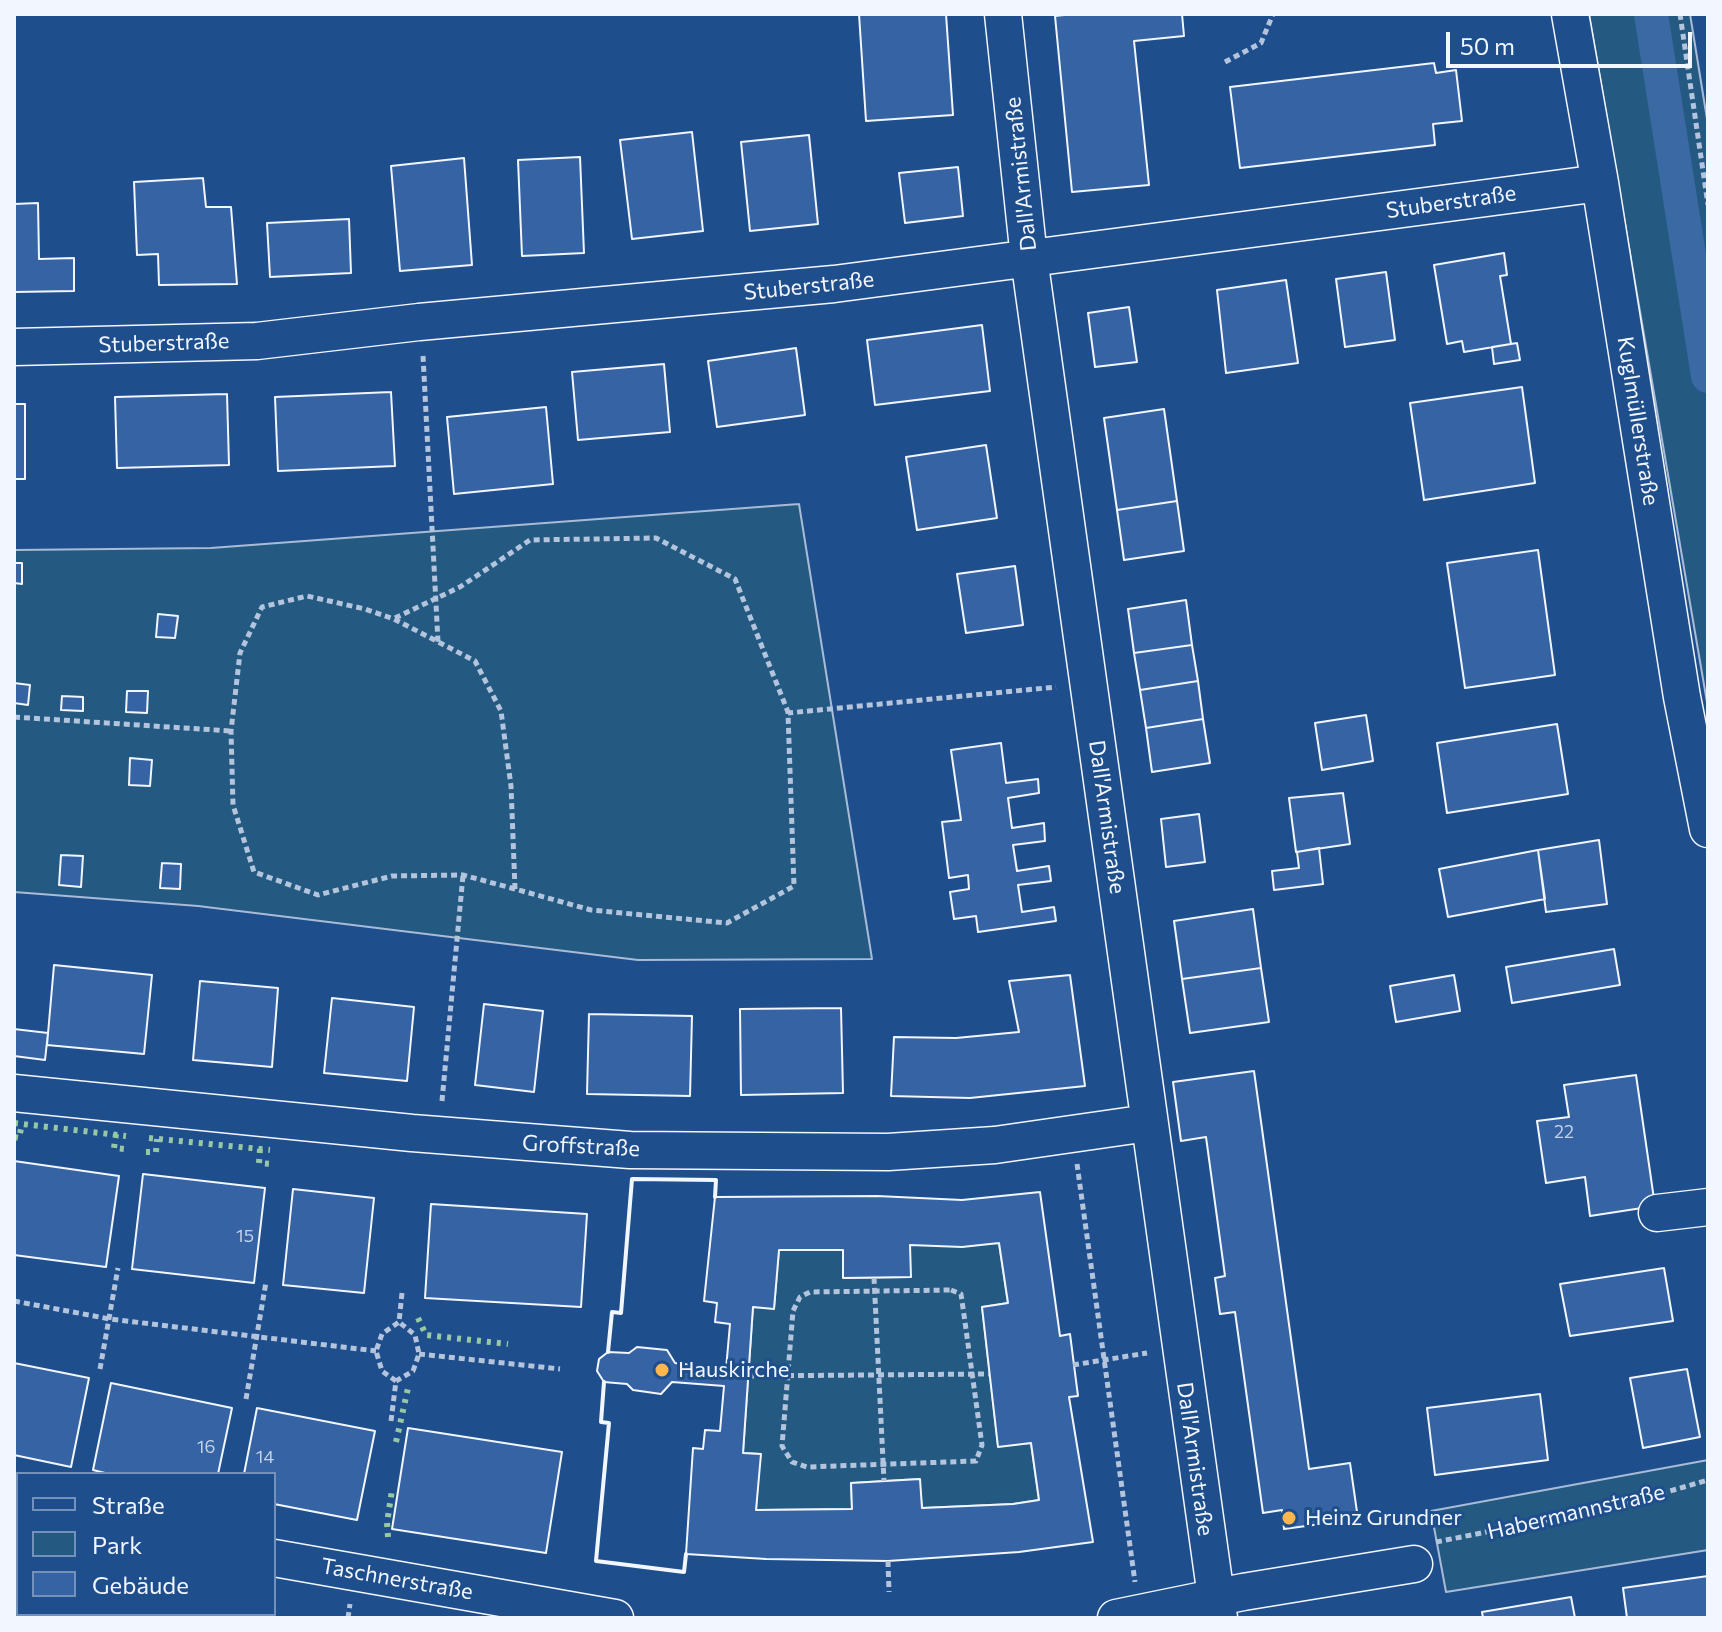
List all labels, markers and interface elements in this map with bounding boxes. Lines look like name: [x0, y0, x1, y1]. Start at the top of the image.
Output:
scale bar: [1450, 16, 1696, 66]
text: 50 m: [1460, 31, 1515, 60]
street label: Dall'Armistraße: [1000, 96, 1042, 252]
street label: Stuberstraße: [1384, 180, 1518, 224]
street label: Stuberstraße: [742, 266, 876, 306]
street label: Stuberstraße: [98, 328, 230, 358]
street label: Kuglmüllerstraße: [1612, 335, 1664, 507]
street label: Dall'Armistraße: [1083, 738, 1131, 896]
house number: 22: [1554, 1121, 1574, 1143]
street label: Groffstraße: [521, 1130, 641, 1162]
house number: 15: [236, 1225, 254, 1247]
place label: Hauskirche: [678, 1357, 789, 1383]
marker: Hauskirche: [653, 1361, 671, 1379]
street label: Dall'Armistraße: [1171, 1380, 1219, 1538]
house number: 16: [197, 1436, 215, 1458]
house number: 14: [256, 1446, 274, 1468]
legend: [16, 1472, 276, 1616]
street label: Habermannstraße: [1485, 1479, 1667, 1545]
text: Straße: [92, 1490, 165, 1519]
place label: Heinz Grundner: [1305, 1505, 1462, 1531]
marker: Heinz Grundner: [1280, 1509, 1298, 1527]
text: Park: [92, 1530, 142, 1559]
street label: Taschnerstraße: [319, 1553, 475, 1605]
text: Gebäude: [92, 1570, 189, 1599]

